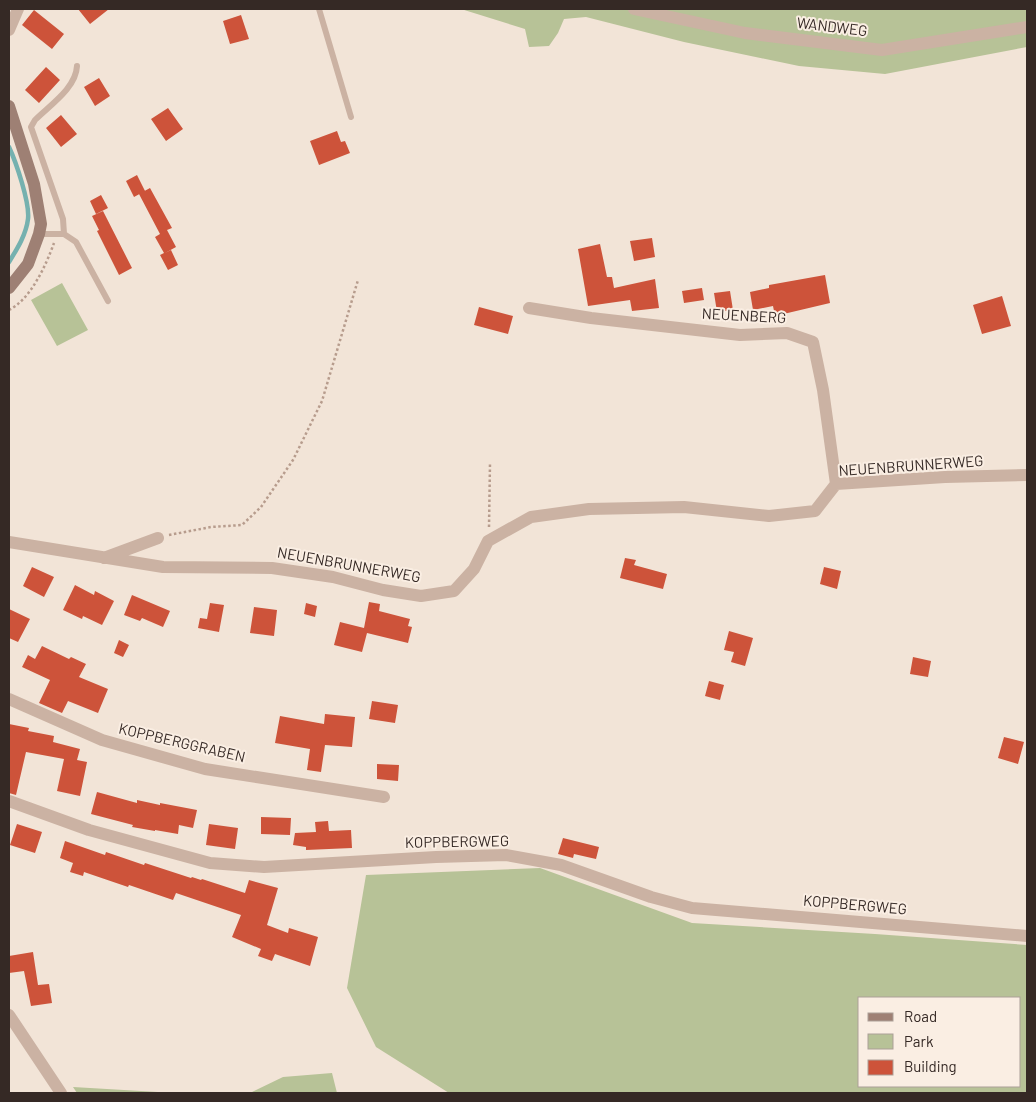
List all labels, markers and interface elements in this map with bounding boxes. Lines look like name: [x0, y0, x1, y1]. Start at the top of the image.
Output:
street label: WANDWEG: [796, 13, 868, 39]
street label: NEUENBERG: [701, 304, 787, 326]
street label: NEUENBRUNNERWEG: [838, 451, 984, 479]
street label: NEUENBRUNNERWEG: [276, 543, 422, 585]
street label: KOPPBERGGRABEN: [117, 719, 247, 765]
street label: KOPPBERGWEG: [405, 831, 509, 851]
street label: KOPPBERGWEG: [802, 891, 908, 918]
legend: [858, 997, 1021, 1087]
text: Road: [904, 1007, 937, 1025]
text: Park: [904, 1032, 934, 1050]
text: Building: [904, 1057, 957, 1075]

